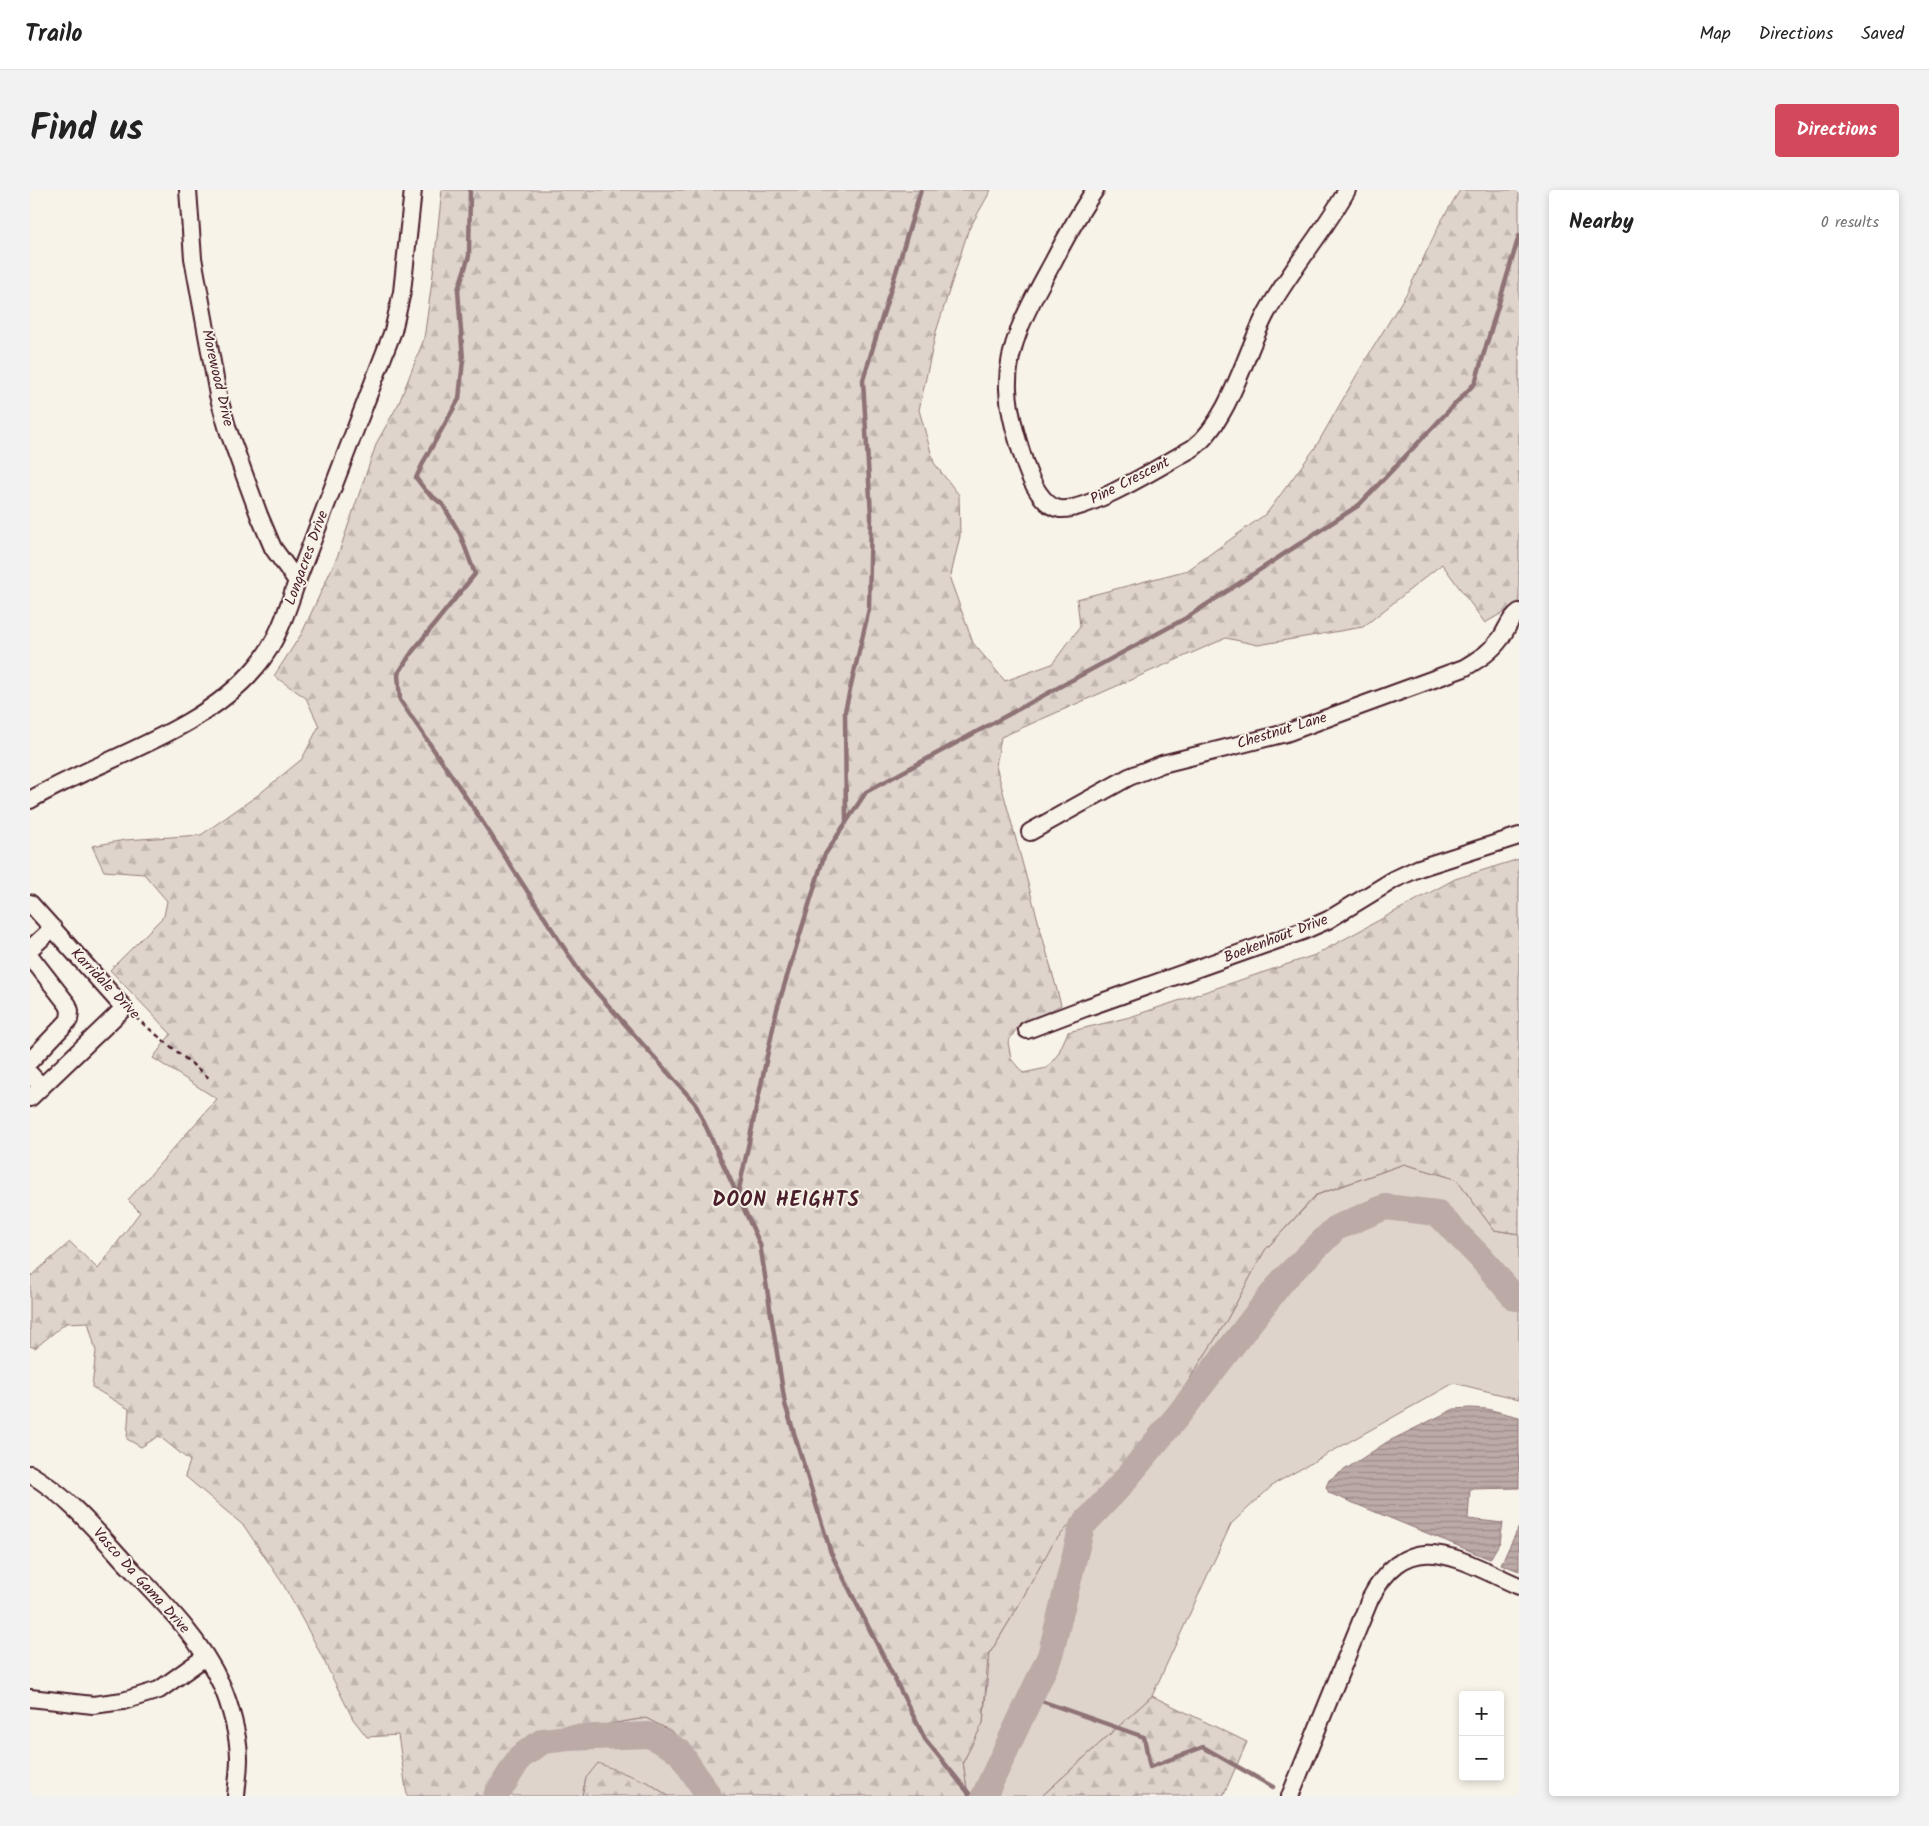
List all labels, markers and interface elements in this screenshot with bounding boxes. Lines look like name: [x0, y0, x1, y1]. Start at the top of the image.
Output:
text: Trailo: [25, 15, 83, 54]
text: Map: [1699, 20, 1731, 49]
text: Directions: [1759, 20, 1833, 49]
text: Saved: [1861, 20, 1904, 49]
text: Find us: [30, 102, 143, 158]
button: Directions: [1775, 104, 1899, 157]
text: Nearby: [1569, 206, 1634, 239]
text: 0 results: [1821, 210, 1879, 235]
street label: Morewood Drive: [194, 327, 240, 429]
street label: Pine Crescent: [1086, 451, 1174, 511]
street label: Longacres Drive: [279, 507, 335, 609]
street label: Chestnut Lane: [1234, 706, 1330, 756]
street label: Boekenhout Drive: [1220, 908, 1332, 970]
street label: Karridale Drive: [65, 943, 146, 1025]
district label: DOON HEIGHTS: [712, 1185, 860, 1217]
street label: Vasco Da Gama Drive: [87, 1522, 196, 1640]
map controls: [1459, 1691, 1504, 1781]
button: +: [1459, 1691, 1504, 1736]
button: −: [1459, 1736, 1504, 1781]

